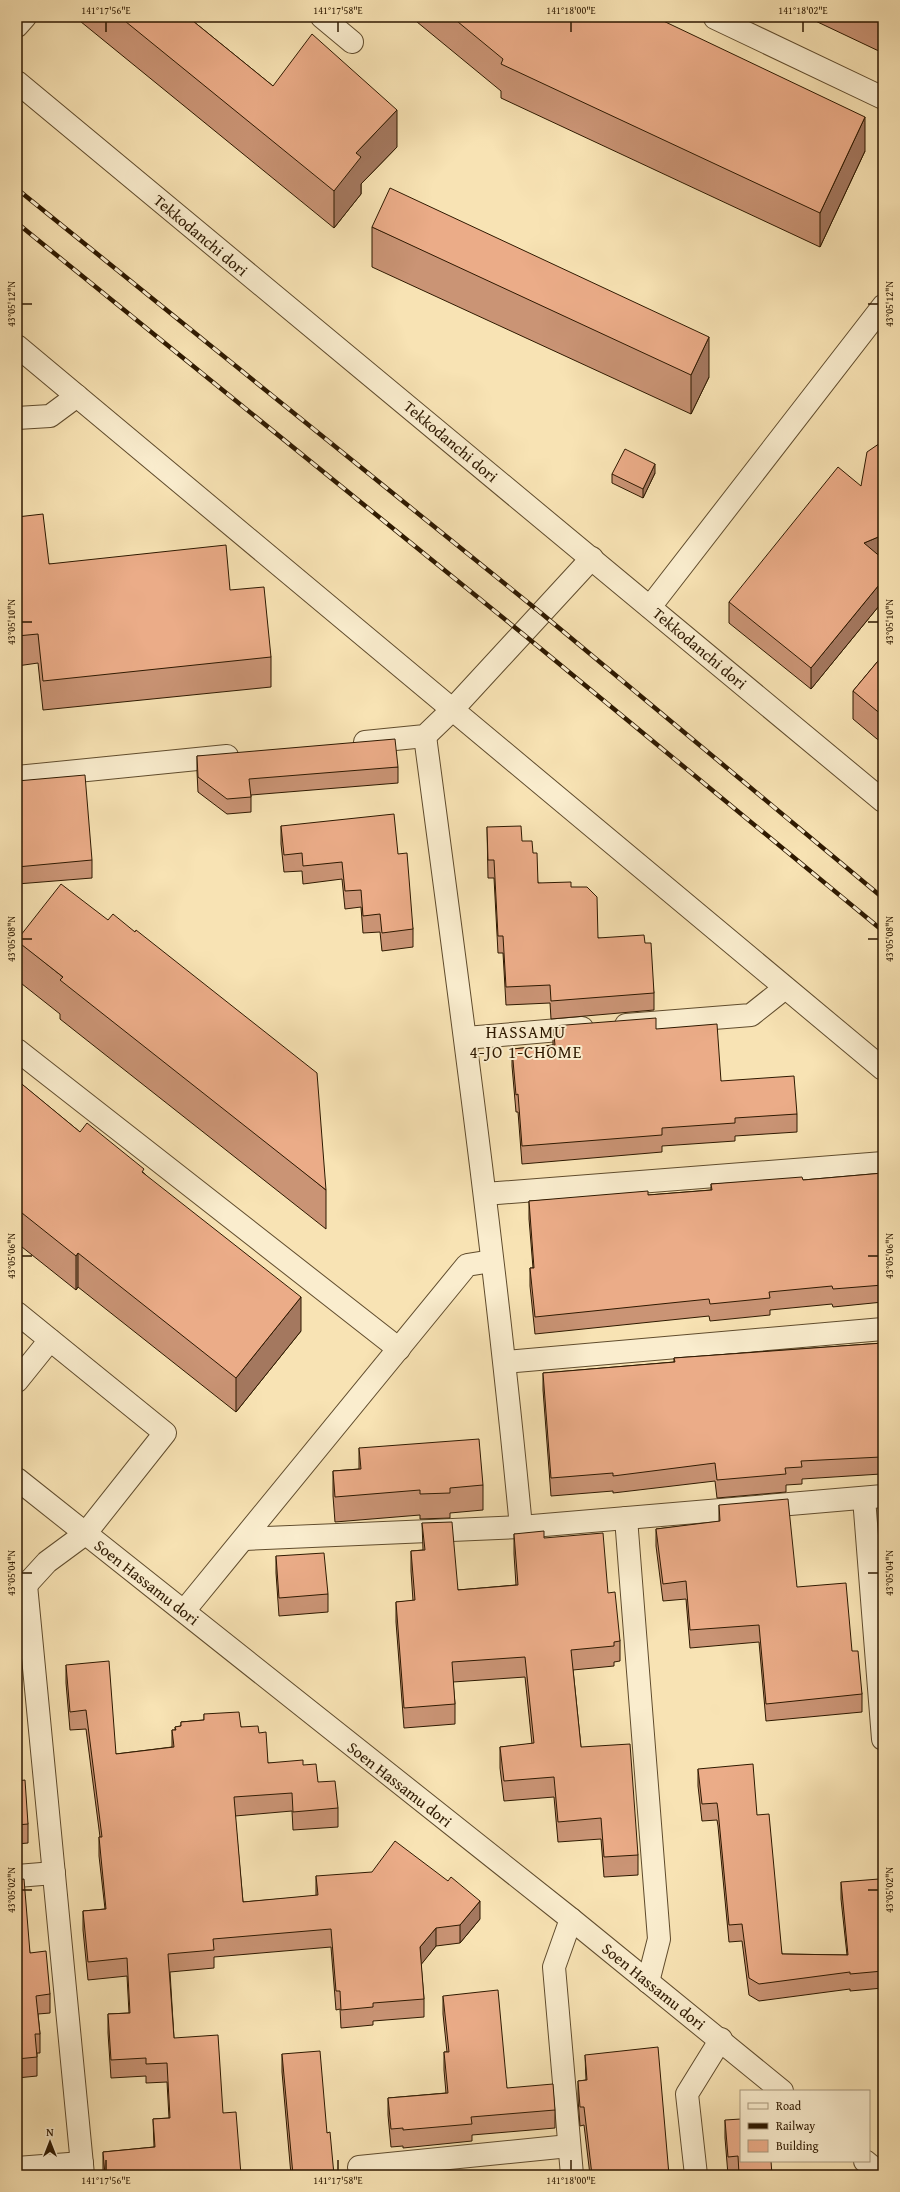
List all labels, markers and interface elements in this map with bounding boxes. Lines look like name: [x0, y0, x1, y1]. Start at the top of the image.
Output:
text: 141°17'56"E: [81, 3, 131, 18]
text: 141°17'58"E: [313, 3, 363, 18]
text: 141°18'00"E: [546, 3, 596, 18]
text: 141°18'02"E: [778, 3, 828, 18]
street label: Tekkodanchi dori: [149, 188, 254, 282]
text: 43°05'12"N: [4, 281, 19, 327]
text: 43°05'12"N: [882, 281, 897, 327]
street label: Tekkodanchi dori: [399, 394, 504, 488]
text: 43°05'10"N: [4, 599, 19, 645]
text: 43°05'10"N: [882, 599, 897, 645]
street label: Tekkodanchi dori: [648, 601, 753, 695]
text: 43°05'08"N: [4, 916, 19, 962]
text: 43°05'08"N: [882, 916, 897, 962]
district label: HASSAMU 4-JO 1-CHOME: [470, 1019, 582, 1064]
text: 43°05'06"N: [4, 1233, 19, 1279]
text: 43°05'06"N: [882, 1233, 897, 1279]
street label: Soen Hassamu dori: [89, 1533, 205, 1631]
text: 43°05'04"N: [4, 1550, 19, 1596]
text: 43°05'04"N: [882, 1550, 897, 1596]
street label: Soen Hassamu dori: [342, 1735, 458, 1833]
text: 43°05'02"N: [4, 1867, 19, 1913]
text: 43°05'02"N: [882, 1867, 897, 1913]
street label: Soen Hassamu dori: [597, 1937, 711, 2036]
legend: [740, 2090, 870, 2162]
text: Road: [776, 2097, 802, 2114]
text: Railway: [776, 2117, 815, 2134]
north arrow: [30, 2122, 70, 2162]
text: N: [46, 2124, 54, 2140]
text: Building: [776, 2137, 819, 2154]
text: 141°17'56"E: [81, 2173, 131, 2188]
text: 141°17'58"E: [313, 2173, 363, 2188]
text: 141°18'00"E: [546, 2173, 596, 2188]

